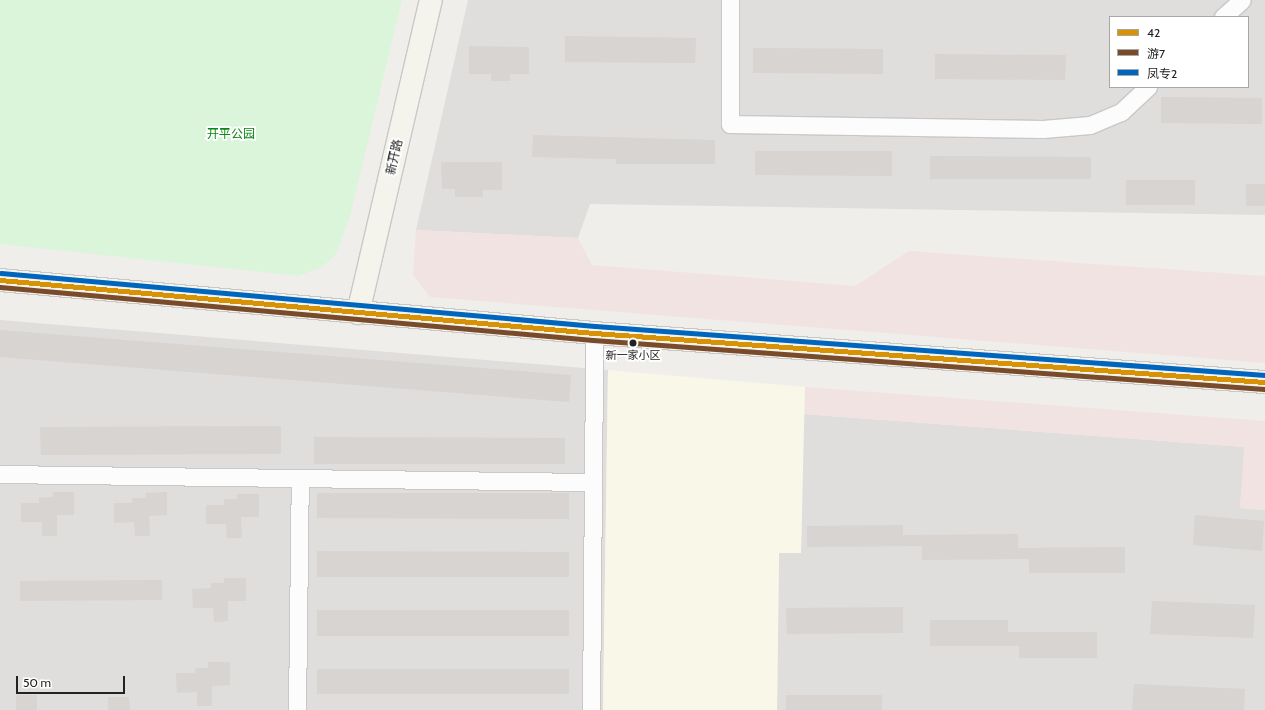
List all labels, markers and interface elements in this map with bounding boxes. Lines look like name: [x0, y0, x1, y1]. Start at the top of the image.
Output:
legend: [1109, 16, 1249, 88]
text: 42: [1147, 25, 1160, 40]
text: 游7: [1147, 46, 1165, 61]
text: 凤专2: [1147, 66, 1177, 81]
park label: 开平公园: [207, 127, 255, 141]
street label: 新开路: [383, 138, 405, 176]
marker: 新一家小区: [628, 338, 638, 348]
place label: 新一家小区: [606, 348, 660, 362]
scale bar: [18, 668, 127, 694]
text: 50 m: [23, 675, 51, 690]

